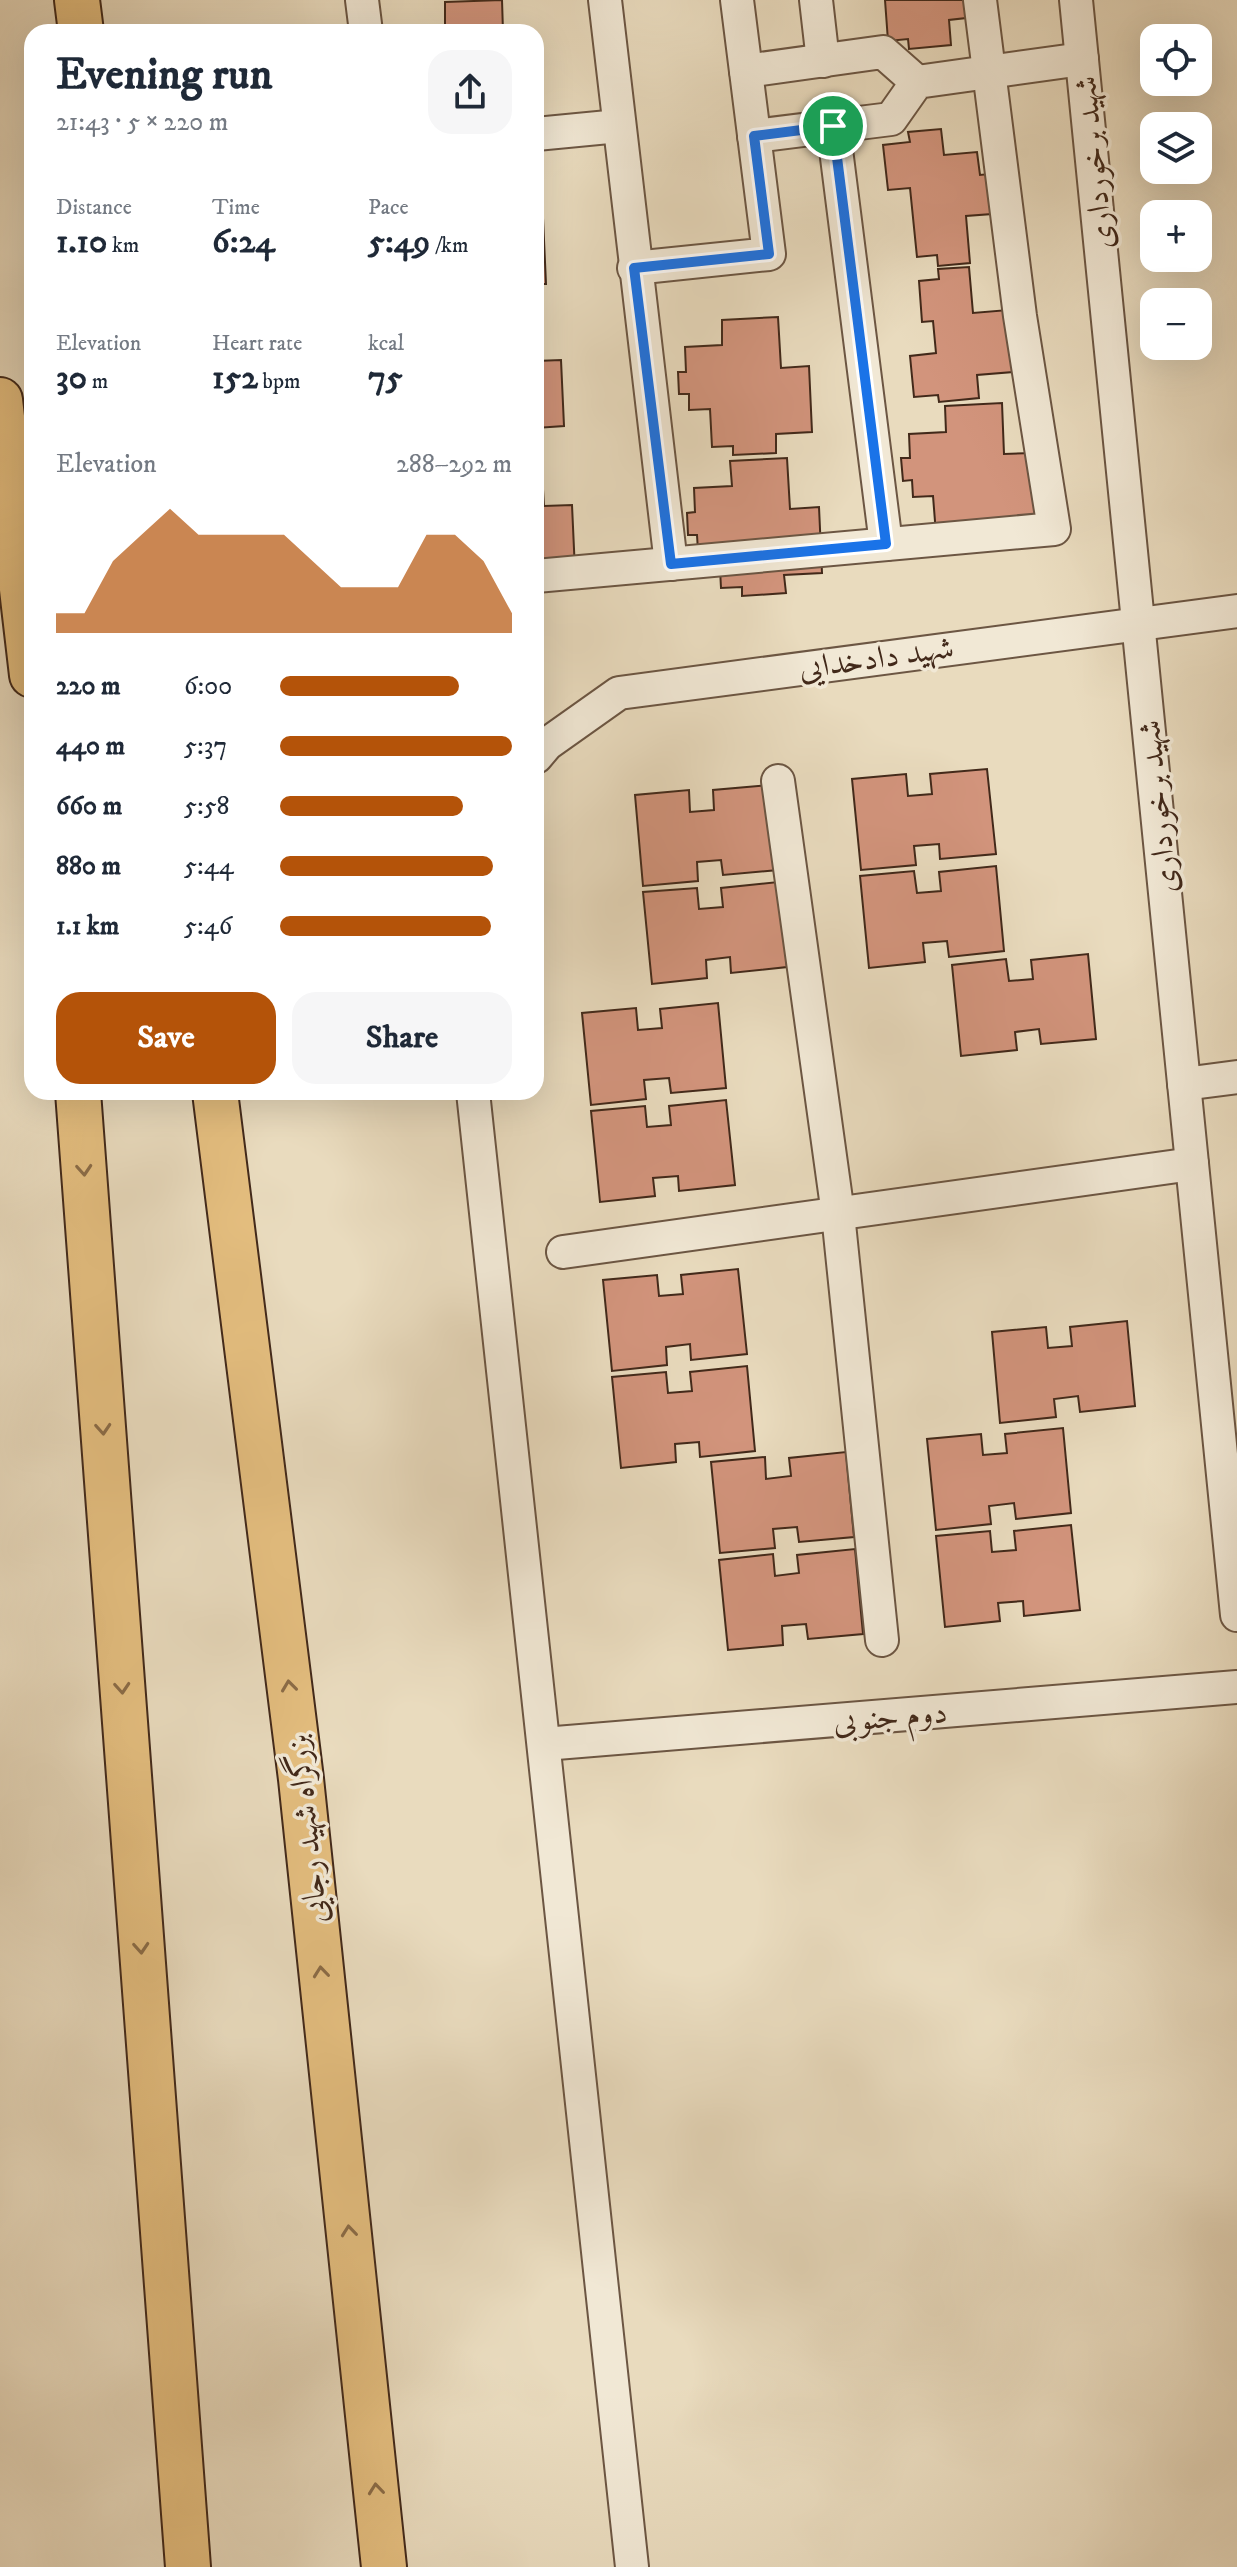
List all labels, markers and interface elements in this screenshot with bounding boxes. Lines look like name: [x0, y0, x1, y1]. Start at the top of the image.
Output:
map controls: [1140, 24, 1212, 360]
button: locate: [1140, 24, 1212, 96]
text: Evening run: [56, 48, 273, 103]
button: share: [428, 50, 512, 134]
street label: شهید برخورداری: [1066, 74, 1124, 251]
pin: [799, 92, 867, 160]
icon: arrive: [811, 104, 855, 148]
text: 21:43 · 5 × 220 m: [56, 106, 228, 139]
button: layers: [1140, 112, 1212, 184]
text: Distance: [56, 194, 132, 221]
text: Time: [212, 194, 260, 221]
text: Pace: [368, 194, 409, 221]
button: +: [1140, 200, 1212, 272]
text: 1.10: [56, 221, 107, 263]
text: 6:24: [212, 221, 275, 263]
text: 5:49: [368, 221, 430, 263]
text: km: [107, 232, 139, 259]
text: /km: [430, 232, 468, 259]
button: −: [1140, 288, 1212, 360]
text: Elevation: [56, 330, 141, 357]
text: Heart rate: [212, 330, 302, 357]
text: kcal: [368, 330, 404, 357]
text: 30: [56, 357, 87, 399]
text: 152: [212, 357, 258, 399]
text: 75: [368, 357, 403, 399]
text: m: [87, 368, 108, 395]
text: bpm: [258, 368, 300, 395]
text: Elevation: [56, 448, 157, 481]
text: 288–292 m: [396, 448, 512, 481]
street label: شهید دادخدایی: [796, 628, 956, 690]
text: 220 m: [56, 670, 121, 703]
text: 6:00: [184, 670, 232, 703]
street label: شهید برخورداری: [1130, 718, 1188, 895]
text: 440 m: [56, 730, 125, 763]
text: 5:37: [184, 730, 227, 763]
text: 660 m: [56, 790, 122, 823]
text: 5:58: [184, 790, 230, 823]
text: 880 m: [56, 850, 121, 883]
text: 5:44: [184, 850, 234, 883]
text: 1.1 km: [56, 910, 119, 943]
text: 5:46: [184, 910, 232, 943]
button: Save: [56, 992, 276, 1084]
button: Share: [292, 992, 512, 1084]
one-way arrow: [75, 1164, 92, 1177]
one-way arrow: [94, 1423, 111, 1436]
one-way arrow: [281, 1679, 298, 1692]
one-way arrow: [113, 1682, 130, 1695]
street label: دوم جنوبی: [831, 1693, 949, 1749]
street label: بزرگراه شهید رجایی: [275, 1732, 338, 1925]
one-way arrow: [132, 1942, 149, 1955]
one-way arrow: [313, 1965, 330, 1978]
one-way arrow: [340, 2224, 357, 2237]
one-way arrow: [367, 2483, 384, 2496]

